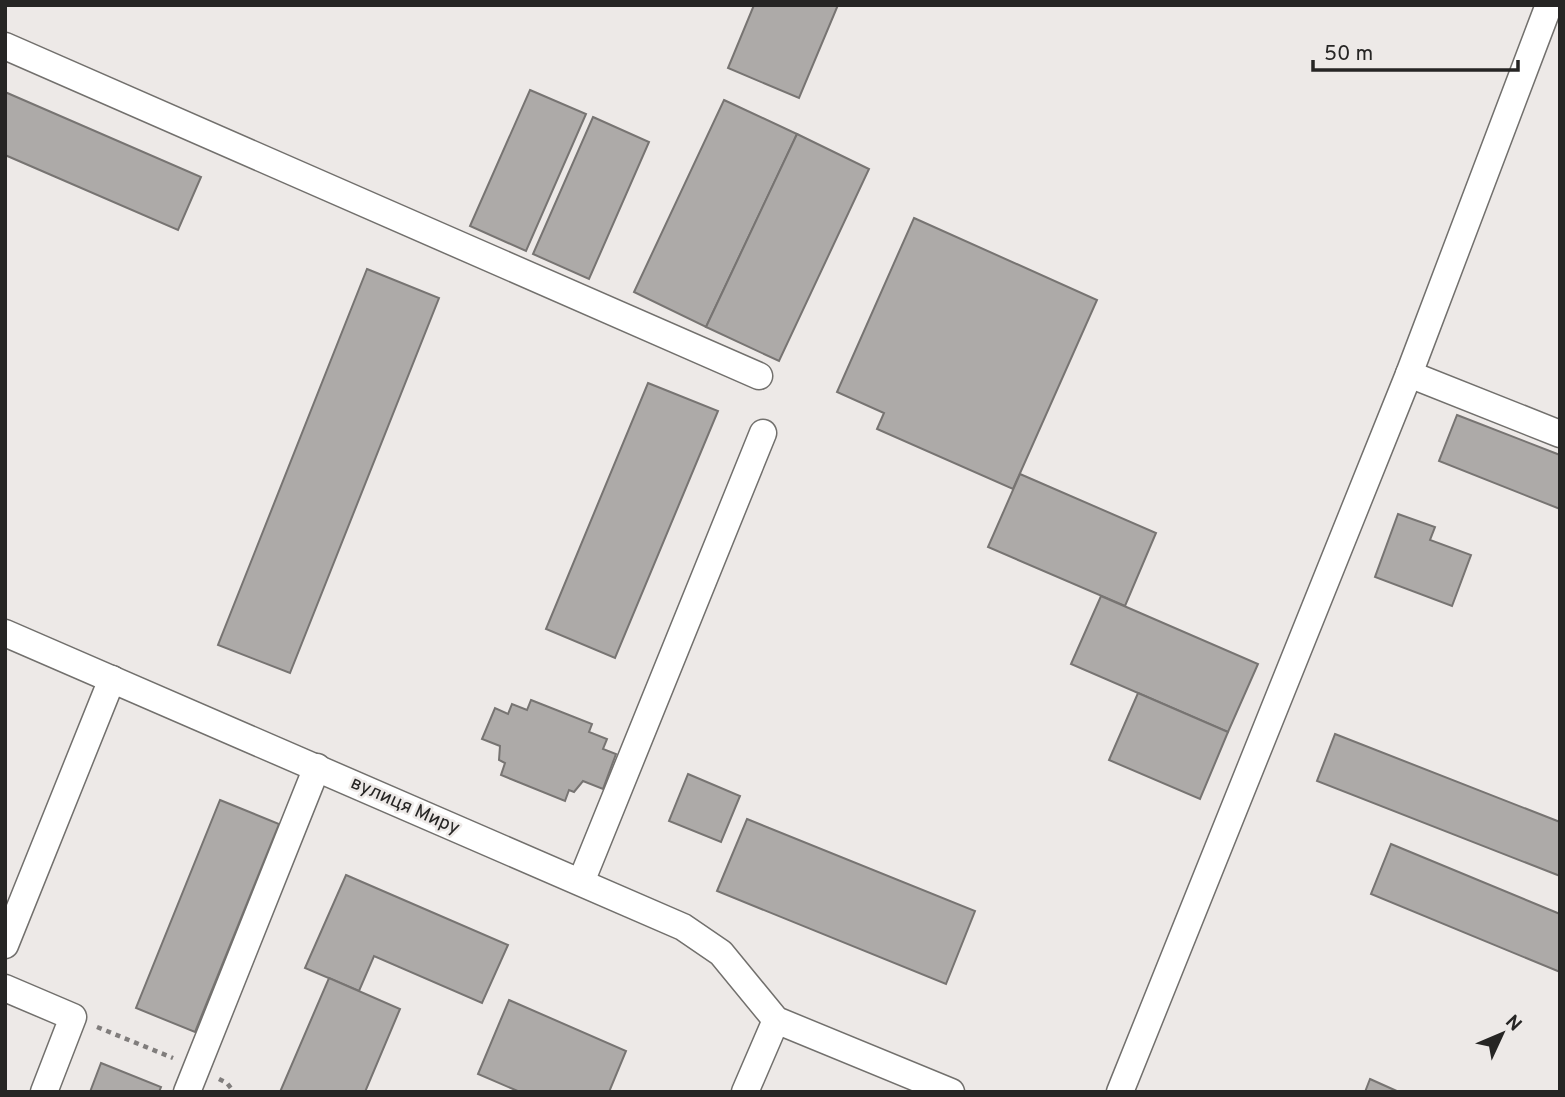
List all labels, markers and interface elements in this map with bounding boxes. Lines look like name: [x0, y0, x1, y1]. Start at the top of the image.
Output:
scale bar: [1313, 28, 1518, 72]
text: 50 m: [1324, 41, 1373, 68]
street label: вулиця Миру: [347, 771, 463, 841]
north arrow: [1467, 999, 1537, 1069]
text: N: [1499, 1010, 1526, 1037]

